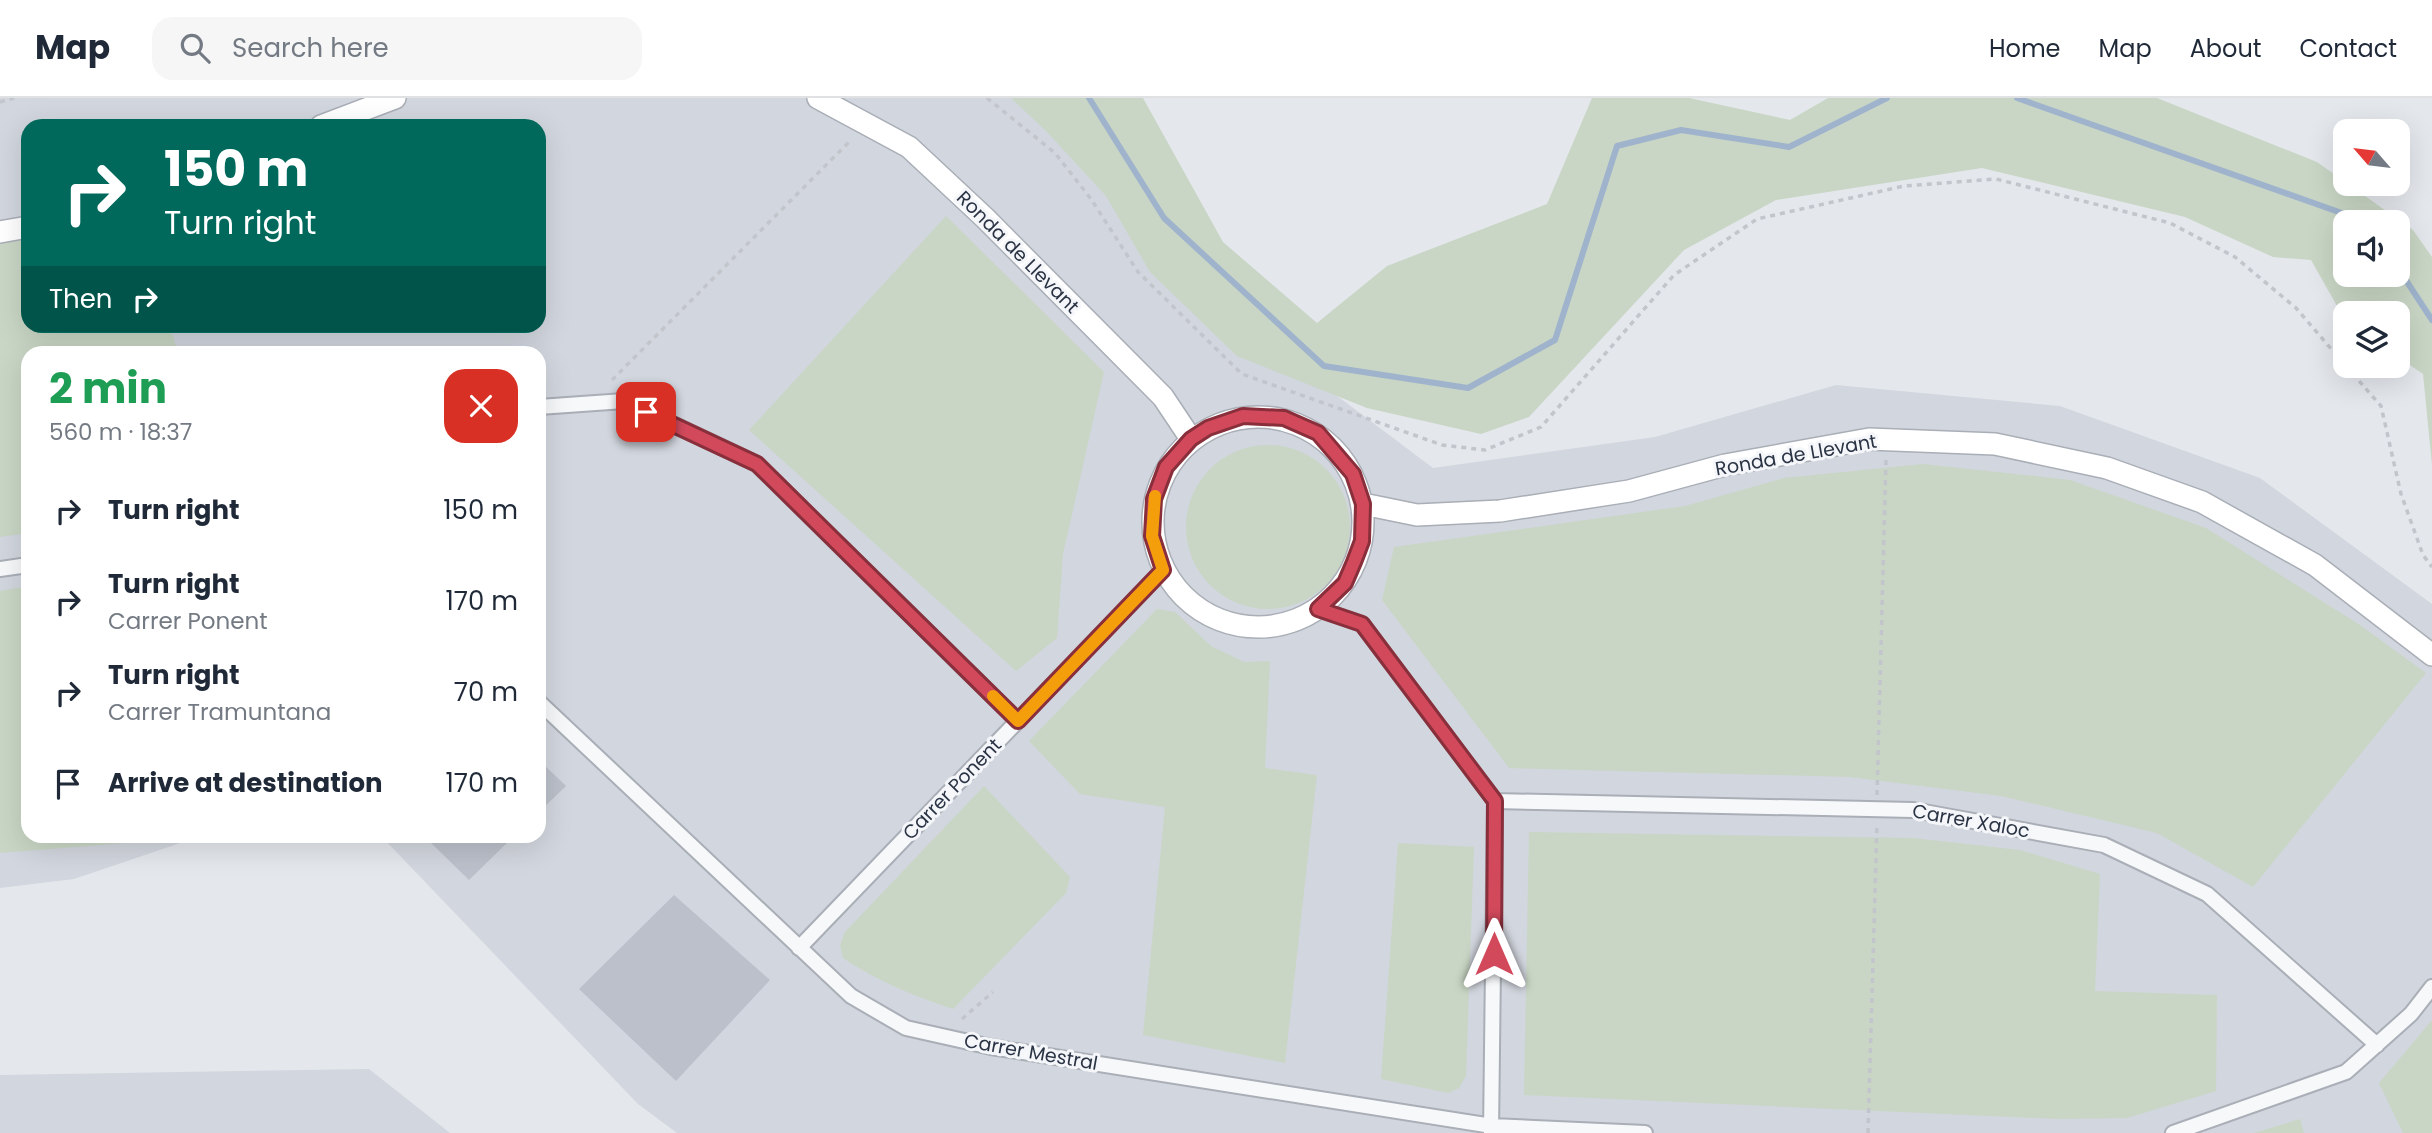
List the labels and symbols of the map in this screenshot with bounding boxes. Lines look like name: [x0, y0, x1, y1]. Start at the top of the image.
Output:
north arrow: [2333, 119, 2410, 196]
street label: Ronda de Llevant: [951, 185, 1085, 319]
pin: [616, 382, 676, 442]
street label: Ronda de Llevant: [1713, 427, 1879, 482]
street label: Carrer Ponent: [897, 732, 1008, 846]
street label: Carrer Xaloc: [1910, 797, 2032, 845]
position arrow: [1457, 917, 1531, 991]
street label: Carrer Mestral: [962, 1027, 1100, 1077]

